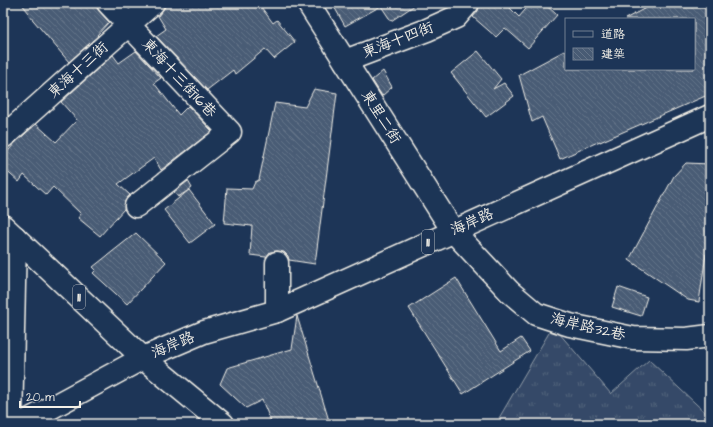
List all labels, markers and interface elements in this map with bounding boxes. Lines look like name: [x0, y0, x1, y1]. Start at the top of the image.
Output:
street label: 東海十四街: [359, 17, 437, 63]
legend: [565, 18, 695, 70]
text: 道路: [601, 26, 625, 43]
street label: 東海十三街16巷: [137, 34, 221, 122]
street label: 東海十三街: [43, 37, 113, 103]
text: 建築: [601, 46, 625, 63]
street label: 東里二街: [356, 86, 406, 148]
street label: 海岸路: [447, 203, 497, 241]
road number: 11: [422, 230, 434, 254]
road number: 11: [73, 285, 85, 309]
street label: 海岸路32巷: [549, 308, 627, 346]
street label: 海岸路: [148, 327, 198, 363]
scale bar: [20, 383, 80, 409]
text: 20 m: [26, 389, 55, 406]

